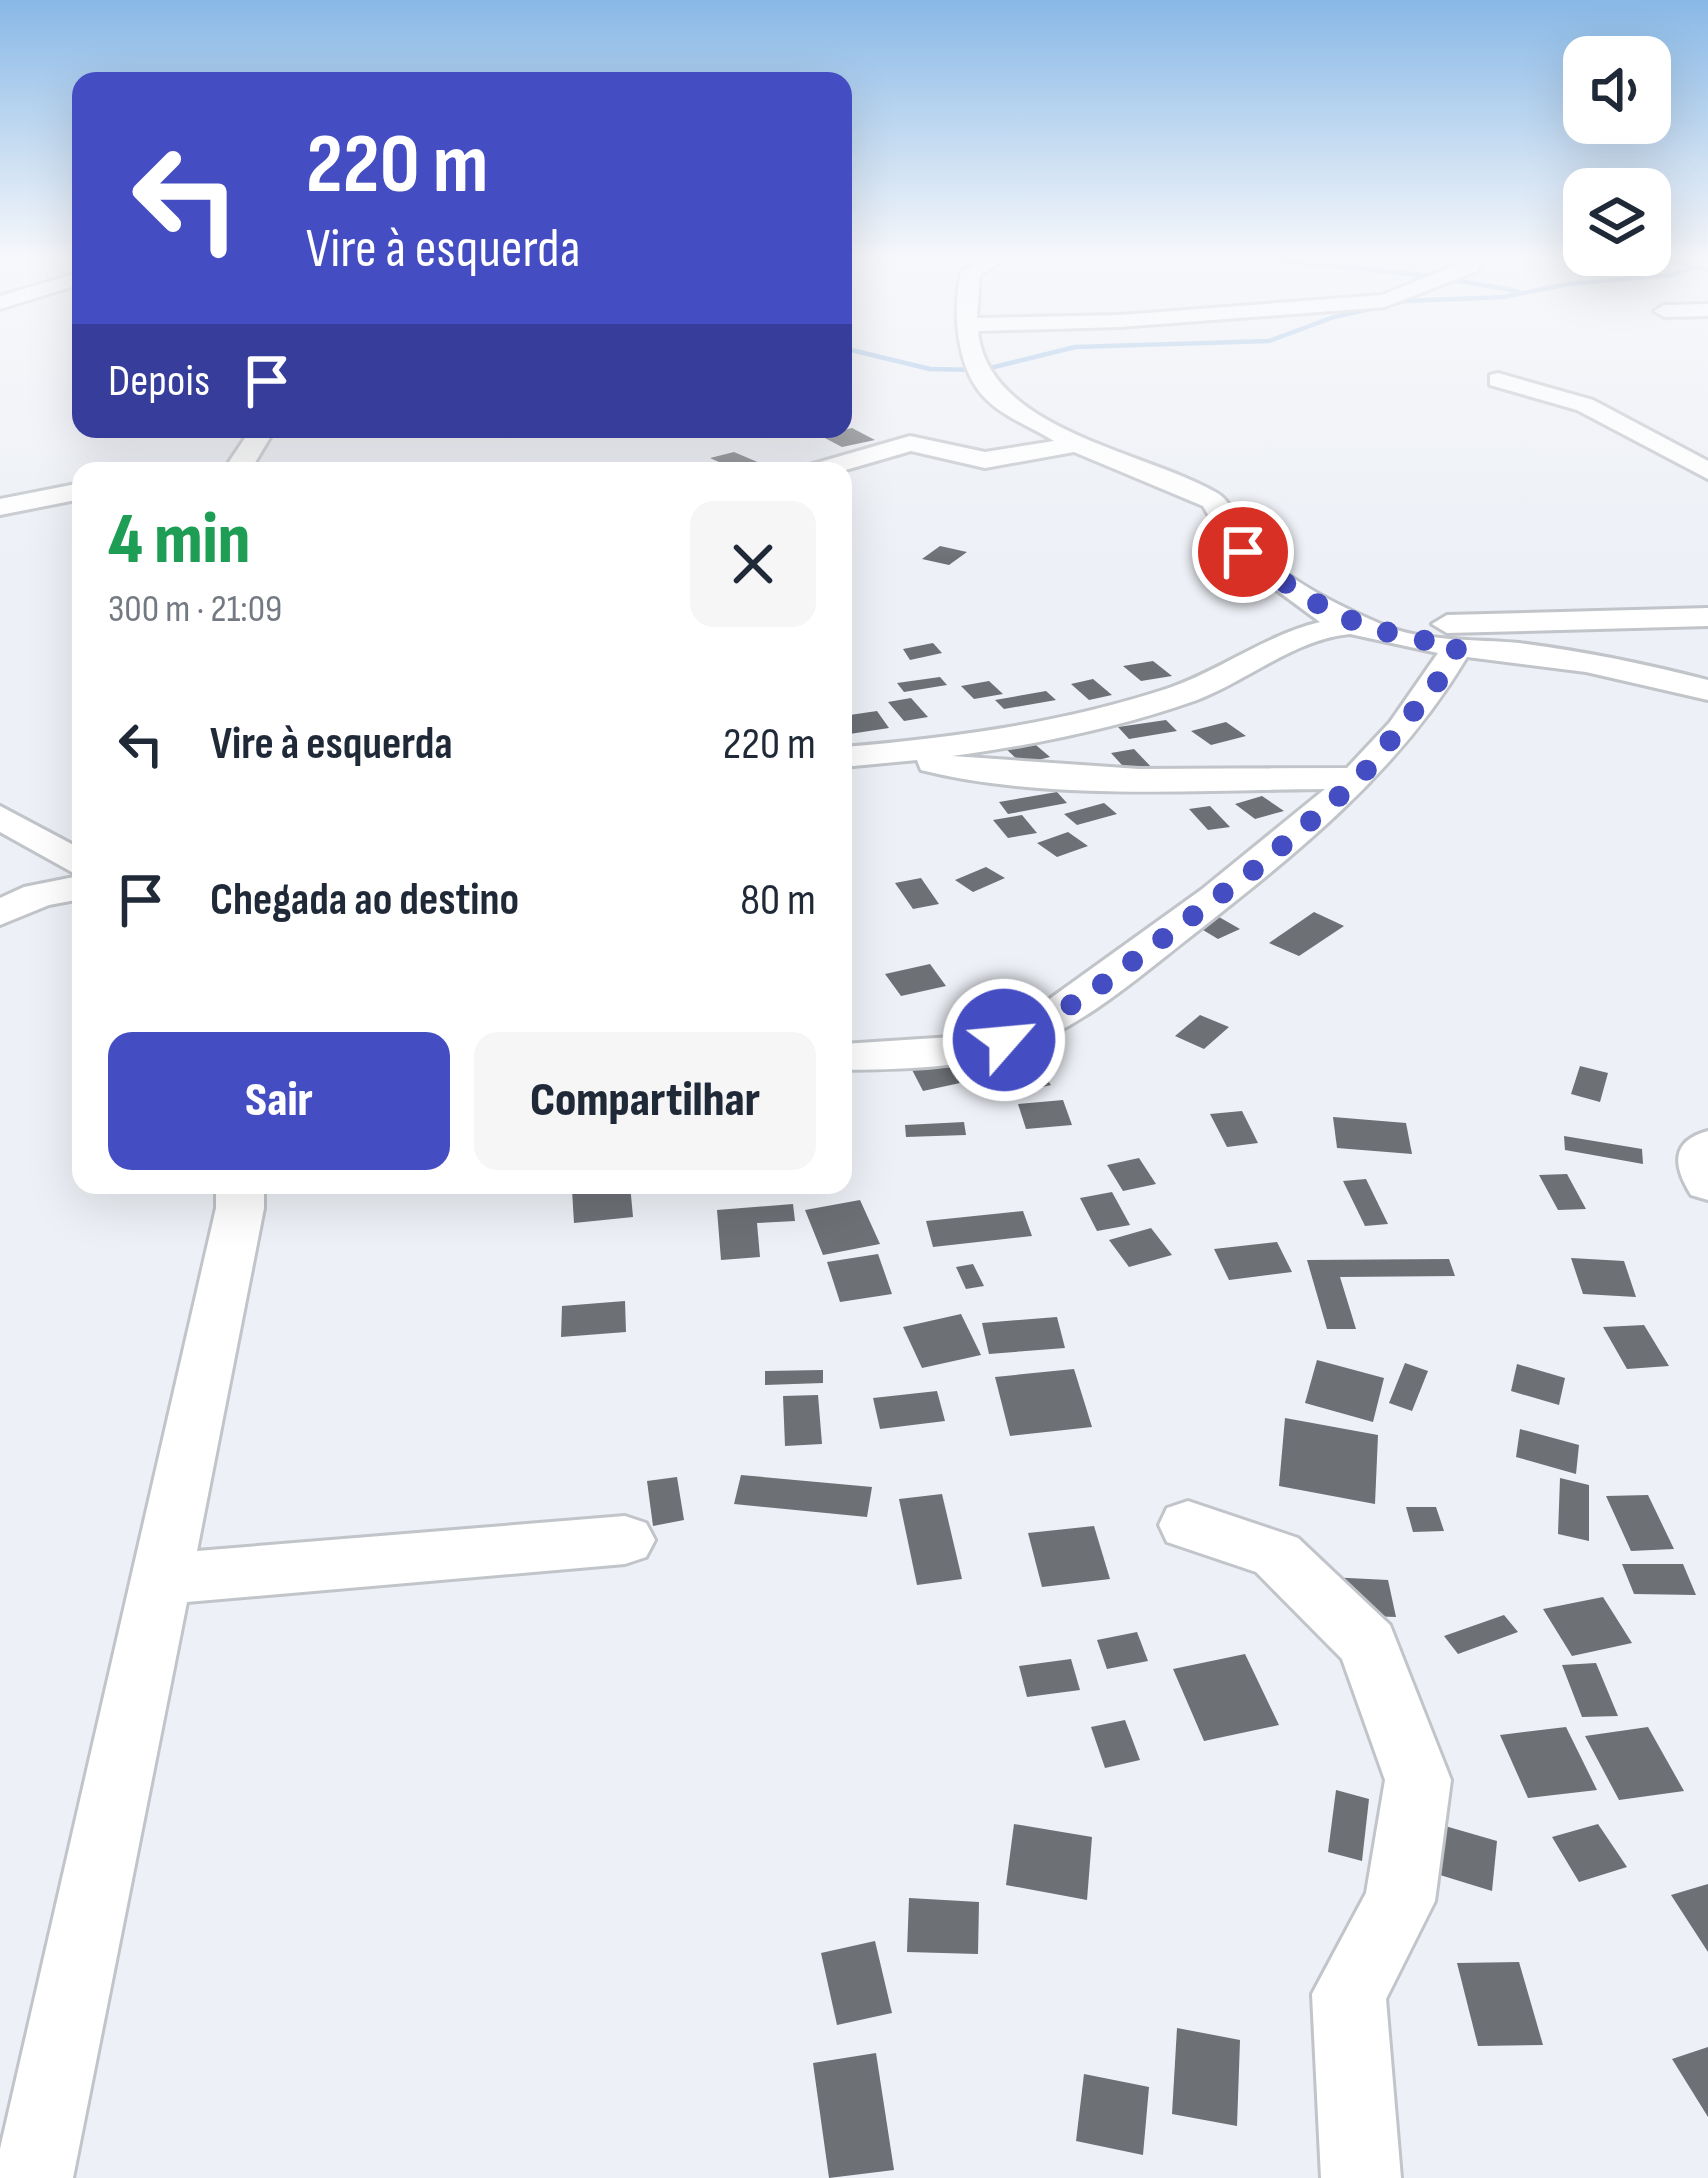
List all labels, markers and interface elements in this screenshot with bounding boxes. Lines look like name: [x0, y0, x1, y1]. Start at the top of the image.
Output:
map controls: [1563, 36, 1671, 276]
button: sound: [1563, 36, 1671, 144]
text: 220 m: [306, 115, 488, 216]
icon: left: [108, 120, 264, 276]
button: layers: [1563, 168, 1671, 276]
text: Vire à esquerda: [306, 217, 580, 282]
icon: arrive: [234, 348, 300, 414]
text: Depois: [108, 354, 210, 409]
text: 4 min: [108, 497, 250, 584]
button: close: [690, 501, 816, 627]
pin: [1192, 501, 1294, 603]
icon: arrive: [1210, 519, 1276, 585]
text: 300 m · 21:09: [108, 586, 282, 633]
icon: left: [108, 711, 174, 777]
text: Vire à esquerda: [210, 717, 453, 772]
text: 220 m: [723, 717, 816, 772]
icon: arrive: [108, 867, 174, 933]
text: Chegada ao destino: [210, 873, 519, 928]
text: 80 m: [740, 873, 816, 928]
position arrow: [941, 977, 1067, 1103]
button: Sair: [108, 1032, 450, 1170]
button: Compartilhar: [474, 1032, 816, 1170]

